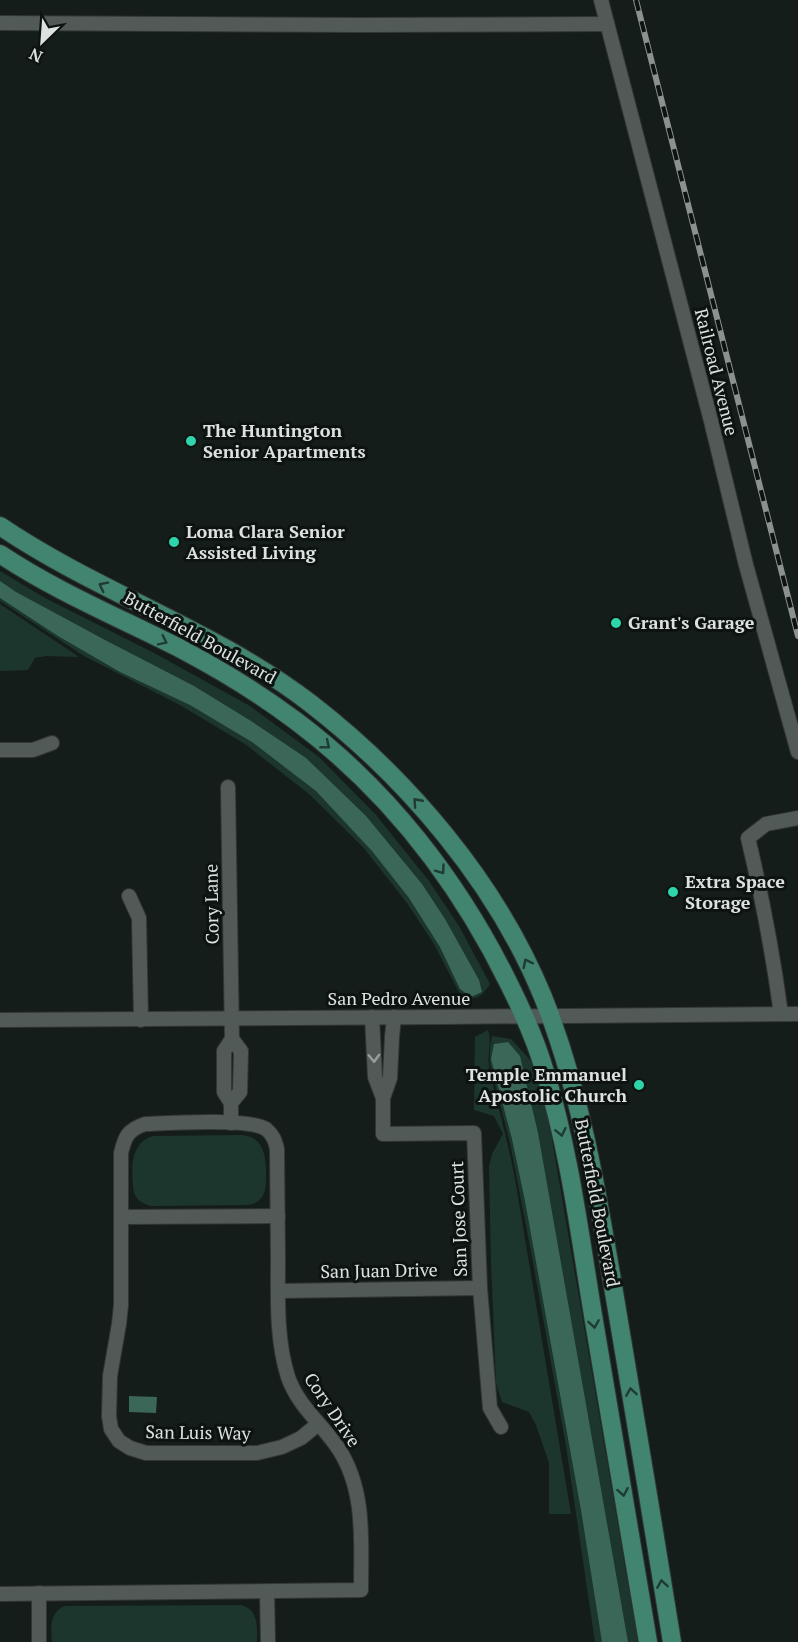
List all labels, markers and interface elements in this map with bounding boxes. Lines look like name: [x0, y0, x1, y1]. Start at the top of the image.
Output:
north arrow: [12, 12, 72, 72]
text: N: [26, 43, 46, 68]
street label: Railroad Avenue: [690, 306, 744, 438]
place label: The Huntington Senior Apartments: [203, 418, 366, 463]
marker: The Huntington Senior Apartments: [184, 434, 198, 448]
place label: Loma Clara Senior Assisted Living: [186, 519, 345, 564]
marker: Loma Clara Senior Assisted Living: [167, 535, 181, 549]
one-way arrow: [99, 582, 110, 593]
street label: Butterfield Boulevard: [120, 585, 281, 689]
place label: Grant's Garage: [628, 610, 755, 634]
marker: Grant's Garage: [609, 616, 623, 630]
one-way arrow: [156, 633, 167, 645]
one-way arrow: [320, 738, 331, 749]
one-way arrow: [413, 798, 424, 809]
one-way arrow: [434, 863, 445, 874]
street label: Cory Lane: [198, 864, 224, 944]
place label: Extra Space Storage: [685, 869, 785, 914]
marker: Extra Space Storage: [666, 885, 680, 899]
one-way arrow: [523, 958, 534, 969]
street label: San Pedro Avenue: [328, 986, 470, 1010]
one-way arrow: [368, 1054, 380, 1063]
place label: Temple Emmanuel Apostolic Church: [466, 1062, 627, 1107]
marker: Temple Emmanuel Apostolic Church: [632, 1078, 646, 1092]
street label: Butterfield Boulevard: [570, 1117, 626, 1289]
one-way arrow: [553, 1127, 566, 1137]
street label: San Jose Court: [444, 1160, 472, 1277]
street label: San Juan Drive: [320, 1257, 438, 1283]
one-way arrow: [588, 1320, 600, 1329]
street label: Cory Drive: [299, 1368, 366, 1451]
one-way arrow: [625, 1387, 637, 1397]
street label: San Luis Way: [145, 1419, 252, 1445]
one-way arrow: [616, 1487, 628, 1497]
one-way arrow: [657, 1580, 669, 1589]

